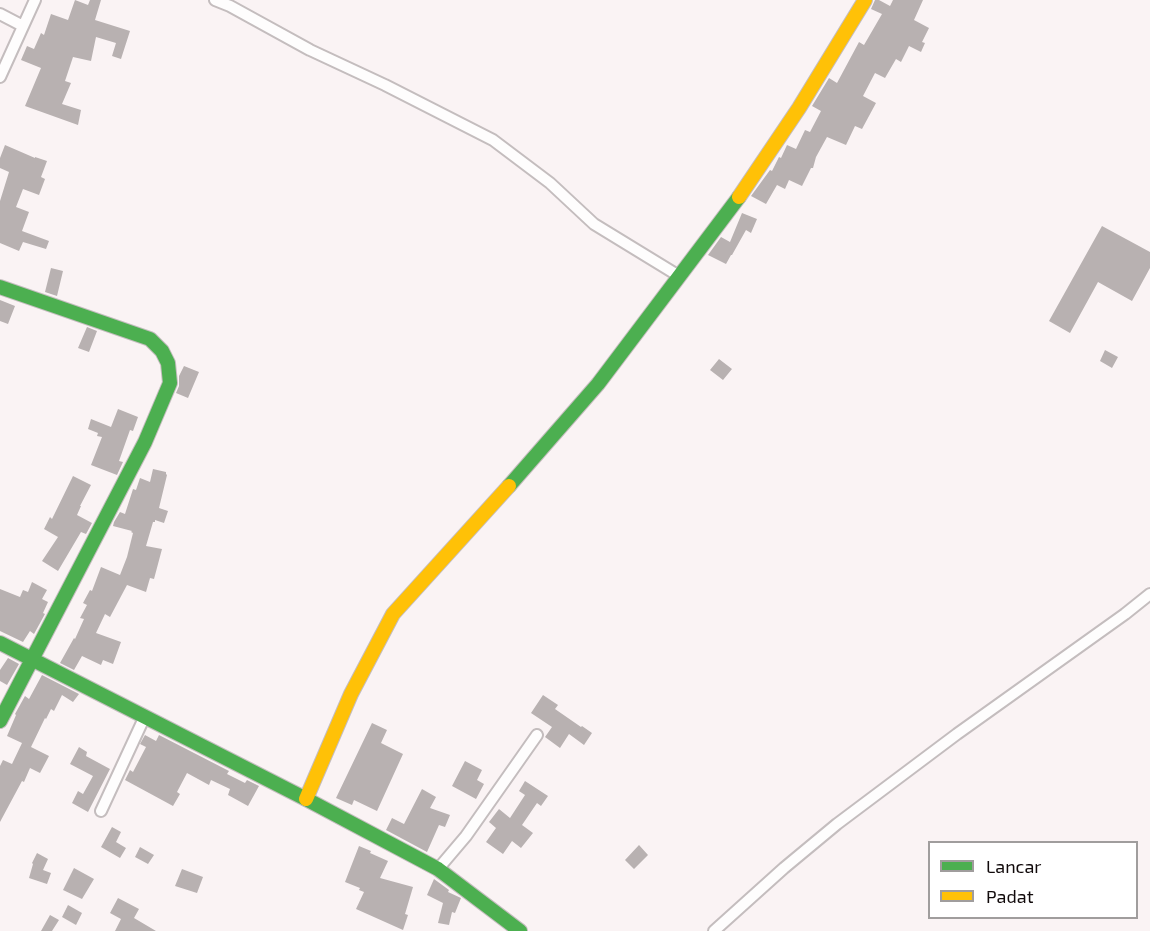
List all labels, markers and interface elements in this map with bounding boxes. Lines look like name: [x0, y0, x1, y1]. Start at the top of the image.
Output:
legend: [928, 841, 1138, 919]
text: Lancar: [986, 855, 1042, 877]
text: Padat: [986, 885, 1033, 907]

